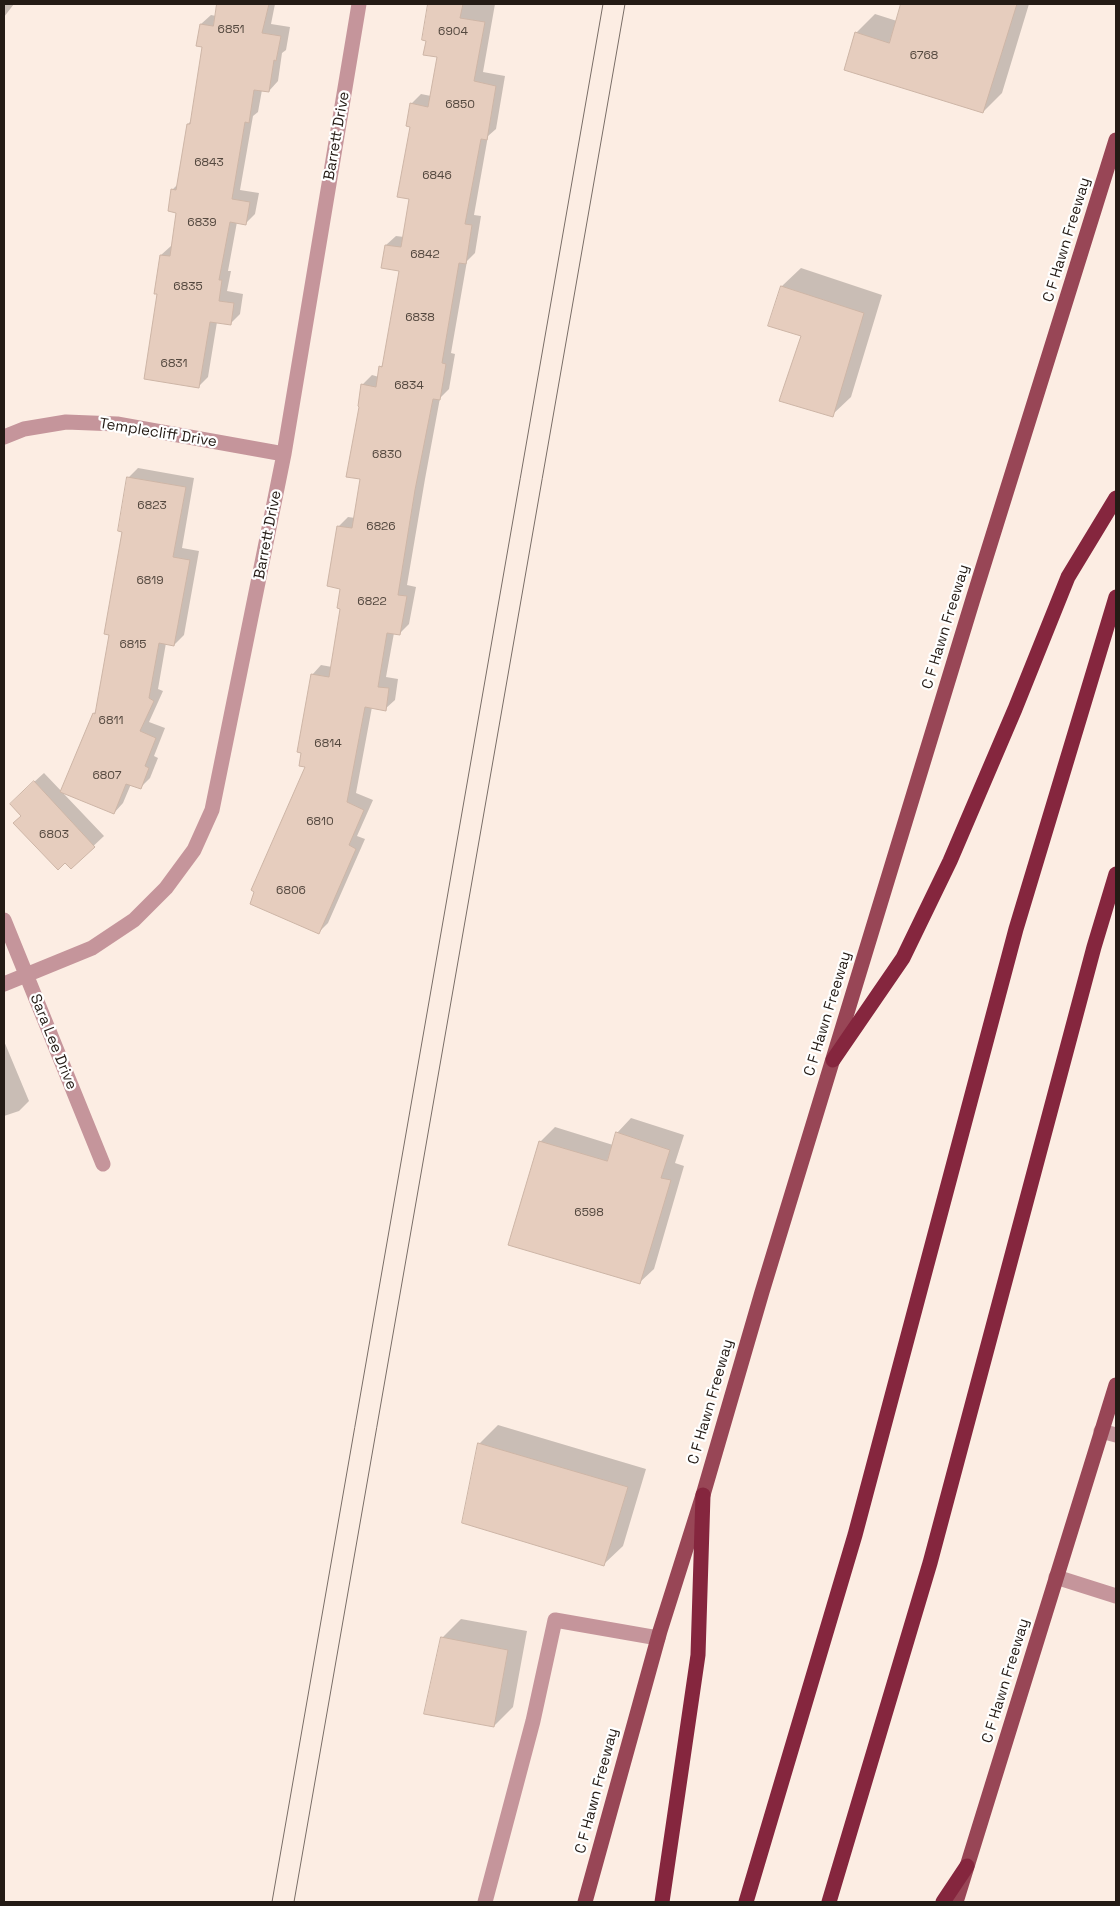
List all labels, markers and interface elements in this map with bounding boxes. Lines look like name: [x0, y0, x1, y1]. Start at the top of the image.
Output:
house number: 6851: [218, 23, 244, 37]
house number: 6904: [438, 25, 468, 39]
house number: 6768: [910, 49, 938, 63]
street label: Barrett Drive: [320, 90, 354, 182]
house number: 6850: [445, 98, 475, 112]
house number: 6843: [194, 156, 224, 170]
house number: 6846: [422, 169, 452, 183]
street label: C F Hawn Freeway: [1039, 175, 1095, 305]
house number: 6839: [187, 216, 217, 230]
house number: 6842: [410, 248, 440, 262]
house number: 6835: [173, 280, 203, 294]
house number: 6838: [405, 311, 435, 325]
house number: 6831: [161, 357, 187, 371]
house number: 6834: [394, 379, 424, 393]
street label: Templecliff Drive: [98, 415, 218, 451]
house number: 6830: [372, 448, 402, 462]
street label: Barrett Drive: [251, 489, 285, 581]
house number: 6823: [137, 499, 167, 513]
house number: 6826: [366, 520, 396, 534]
street label: C F Hawn Freeway: [918, 562, 974, 692]
house number: 6819: [136, 574, 164, 588]
house number: 6822: [357, 595, 387, 609]
house number: 6815: [119, 638, 147, 652]
house number: 6811: [99, 714, 123, 728]
house number: 6814: [314, 737, 342, 751]
house number: 6807: [92, 769, 122, 783]
house number: 6810: [306, 815, 334, 829]
house number: 6803: [39, 828, 69, 842]
house number: 6806: [276, 884, 306, 898]
street label: C F Hawn Freeway: [800, 949, 856, 1079]
street label: Sara Lee Drive: [26, 992, 80, 1092]
house number: 6598: [574, 1206, 604, 1220]
street label: C F Hawn Freeway: [685, 1337, 737, 1467]
street label: C F Hawn Freeway: [978, 1616, 1034, 1746]
street label: C F Hawn Freeway: [572, 1726, 622, 1856]

